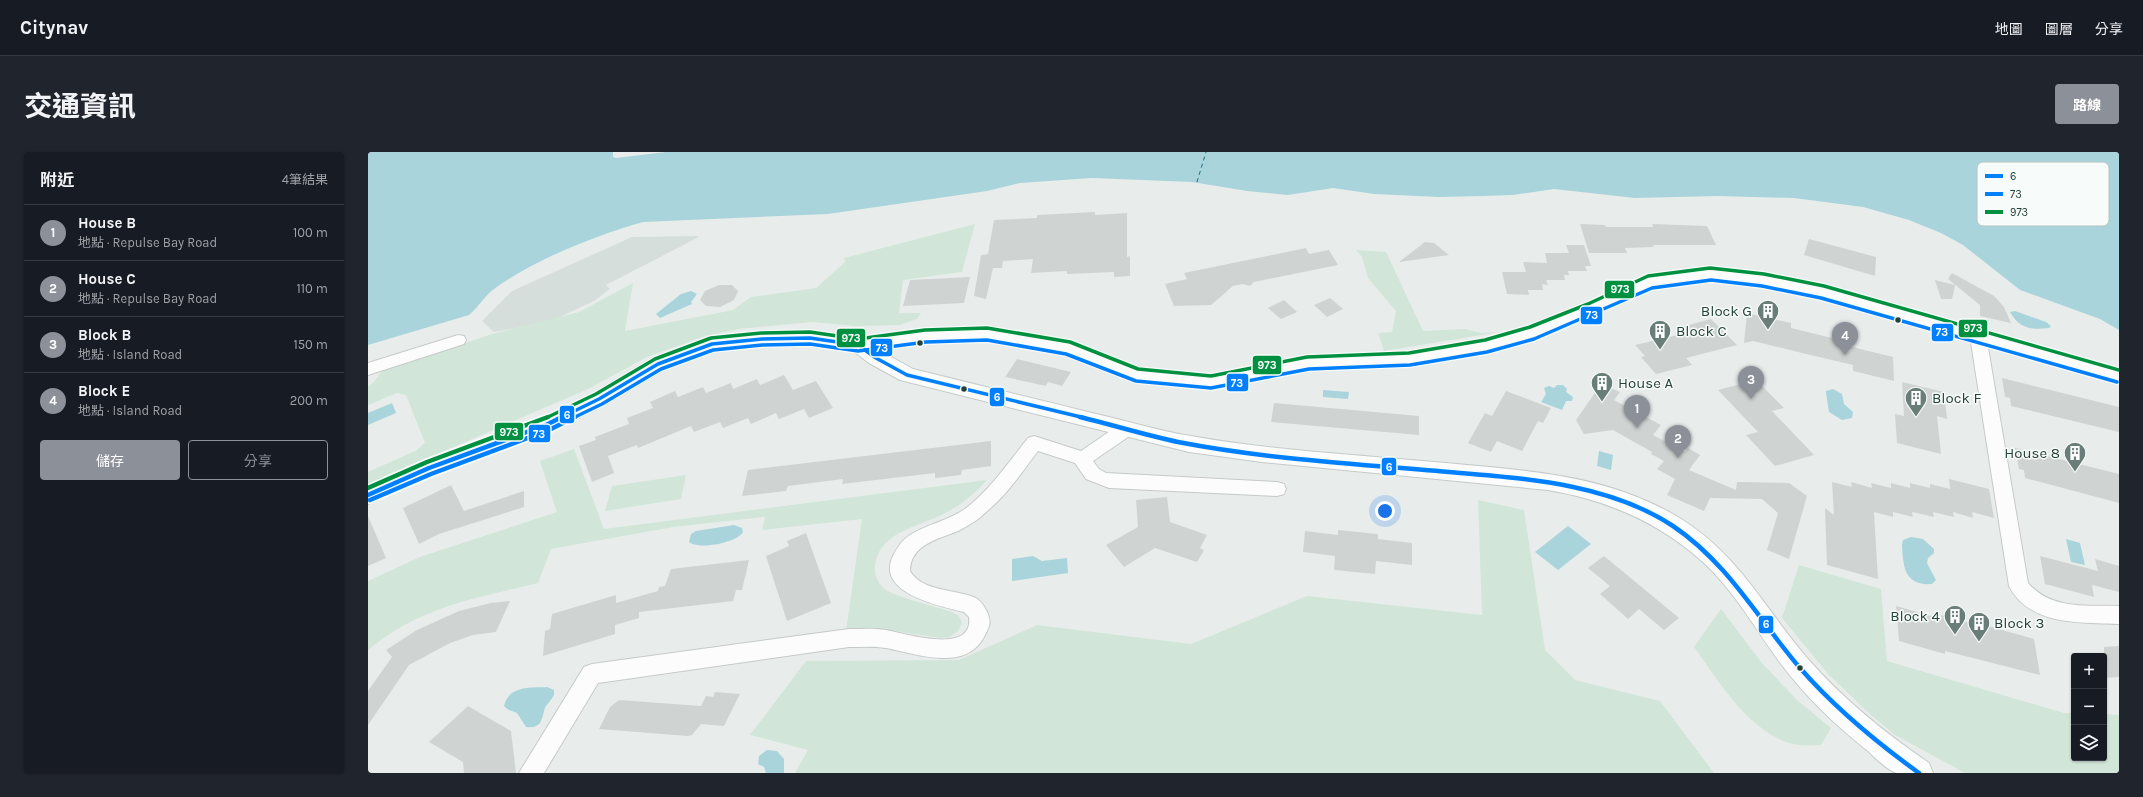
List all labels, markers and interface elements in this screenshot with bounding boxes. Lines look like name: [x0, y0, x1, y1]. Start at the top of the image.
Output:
text: Citynav: [20, 17, 88, 39]
text: 地圖: [1995, 21, 2023, 38]
text: 圖層: [2045, 21, 2073, 38]
text: 分享: [2095, 21, 2123, 38]
button: 路線: [2055, 84, 2119, 124]
text: 交通資訊: [24, 90, 136, 123]
legend: [1977, 162, 2109, 226]
text: 附近: [40, 170, 74, 190]
text: 6: [2010, 170, 2016, 183]
text: 4筆結果: [282, 172, 328, 187]
text: 73: [2010, 188, 2022, 201]
text: 973: [2010, 206, 2028, 219]
text: House B: [78, 214, 136, 232]
text: 1: [51, 225, 55, 240]
text: 100 m: [293, 225, 328, 240]
text: 地點 · Repulse Bay Road: [78, 235, 217, 250]
text: House C: [78, 270, 136, 288]
line badge: 973: [1604, 280, 1635, 299]
text: 2: [49, 281, 57, 296]
text: 110 m: [296, 281, 328, 296]
text: 973: [1610, 283, 1630, 296]
text: 地點 · Repulse Bay Road: [78, 291, 217, 306]
building icon: Block G: [1755, 298, 1781, 331]
place label: Block G: [1701, 302, 1752, 320]
line badge: 73: [1580, 306, 1603, 325]
text: 73: [1586, 309, 1598, 322]
unlabelled marker: [1893, 315, 1903, 325]
building icon: Block C: [1647, 318, 1673, 351]
line badge: 973: [1958, 319, 1988, 338]
place label: Block C: [1676, 322, 1727, 340]
pin: 4: [1832, 322, 1858, 355]
text: 973: [1963, 322, 1983, 335]
line badge: 73: [1931, 323, 1954, 342]
text: Block B: [78, 326, 131, 344]
text: 73: [1936, 326, 1948, 339]
line badge: 973: [836, 328, 866, 348]
text: 973: [841, 332, 861, 345]
text: 3: [49, 337, 57, 352]
text: 150 m: [293, 337, 328, 352]
line badge: 73: [870, 338, 893, 357]
unlabelled marker: [915, 338, 925, 348]
text: 73: [876, 342, 888, 355]
text: 地點 · Island Road: [78, 347, 182, 362]
line badge: 973: [1252, 355, 1282, 375]
text: 973: [1257, 359, 1277, 372]
pin: 3: [1738, 366, 1764, 399]
building icon: House A: [1589, 370, 1615, 403]
line badge: 73: [1226, 373, 1249, 392]
place label: House A: [1618, 374, 1673, 392]
text: 73: [1231, 377, 1243, 390]
text: Block E: [78, 382, 130, 400]
unlabelled marker: [959, 384, 969, 394]
building icon: Block F: [1903, 385, 1929, 418]
line badge: 6: [989, 387, 1005, 407]
place label: Block F: [1932, 389, 1981, 407]
text: 6: [994, 391, 1001, 404]
text: 4: [49, 393, 57, 408]
text: 200 m: [290, 393, 328, 408]
pin: 1: [1624, 395, 1650, 428]
text: 地點 · Island Road: [78, 403, 182, 418]
line badge: 6: [559, 405, 575, 424]
text: 6: [564, 409, 571, 422]
line badge: 973: [494, 422, 524, 441]
line badge: 73: [528, 424, 551, 443]
pin: 2: [1665, 425, 1691, 458]
text: 973: [499, 426, 519, 439]
text: 73: [533, 428, 545, 441]
button: 儲存: [40, 440, 180, 480]
button: 分享: [188, 440, 328, 480]
building icon: House 8: [2062, 440, 2088, 473]
place label: House 8: [2004, 444, 2060, 462]
line badge: 6: [1381, 457, 1397, 476]
text: 6: [1386, 461, 1393, 474]
your location: [1375, 501, 1395, 521]
building icon: Block 4: [1942, 603, 1968, 636]
place label: Block 4: [1890, 607, 1941, 625]
building icon: Block 3: [1966, 610, 1992, 643]
place label: Block 3: [1994, 614, 2044, 632]
line badge: 6: [1758, 615, 1774, 634]
text: 6: [1763, 618, 1770, 631]
map controls: [2071, 653, 2107, 761]
button: +: [2071, 653, 2107, 689]
unlabelled marker: [1795, 663, 1805, 673]
button: −: [2071, 689, 2107, 725]
button: layers: [2071, 725, 2107, 761]

